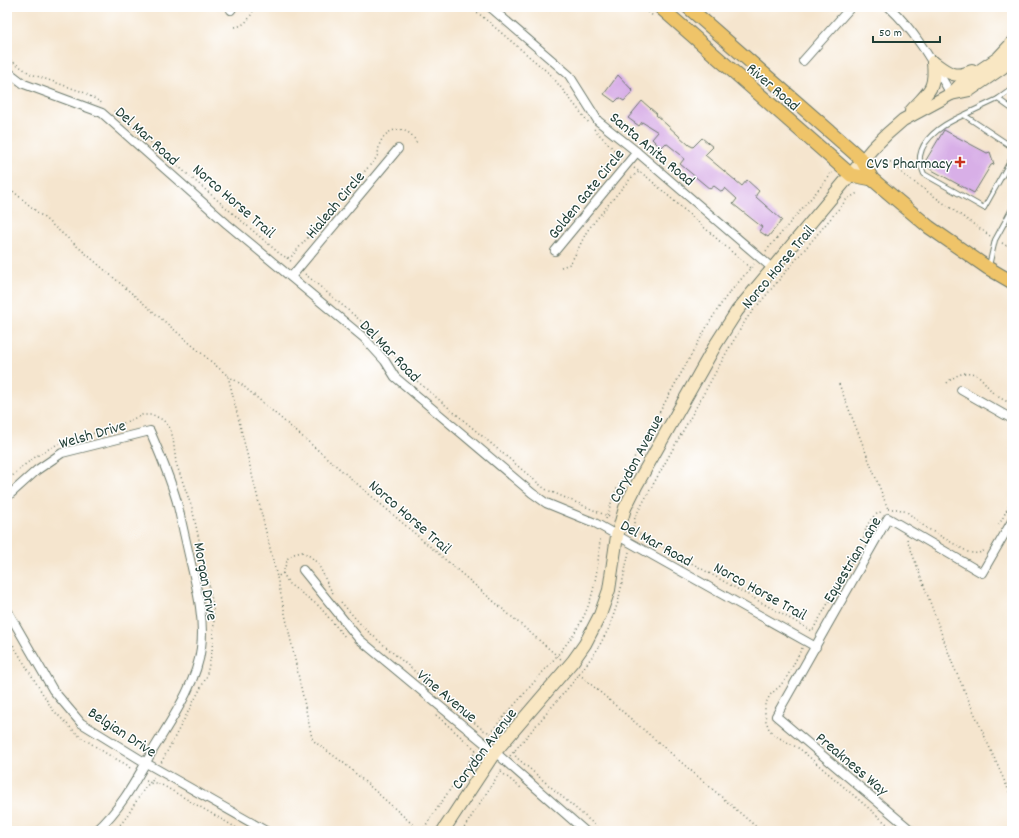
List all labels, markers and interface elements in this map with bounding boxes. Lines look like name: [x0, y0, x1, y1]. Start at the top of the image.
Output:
scale bar: [873, 18, 940, 44]
text: 50 m: [879, 25, 902, 42]
street label: River Road: [741, 58, 804, 118]
street label: Del Mar Road: [109, 102, 183, 172]
street label: Santa Anita Road: [604, 107, 699, 192]
street label: Golden Gate Circle: [543, 144, 631, 245]
place label: CVS Pharmacy: [866, 153, 953, 176]
marker: CVS Pharmacy: [955, 157, 965, 167]
street label: Norco Horse Trail: [187, 159, 280, 245]
street label: Hialeah Circle: [301, 167, 371, 244]
street label: Norco Horse Trail: [737, 220, 821, 315]
street label: Del Mar Road: [353, 315, 425, 388]
street label: Corydon Avenue: [604, 411, 670, 507]
street label: Welsh Drive: [57, 415, 129, 456]
street label: Norco Horse Trail: [363, 475, 456, 561]
street label: Equestrian Lane: [818, 513, 888, 608]
street label: Del Mar Road: [616, 515, 696, 573]
street label: Morgan Drive: [186, 541, 223, 622]
street label: Norco Horse Trail: [709, 557, 811, 627]
street label: Vine Avenue: [411, 665, 482, 729]
street label: Belgian Drive: [83, 702, 161, 764]
street label: Corydon Avenue: [447, 704, 523, 795]
street label: Preakness Way: [810, 727, 893, 803]

